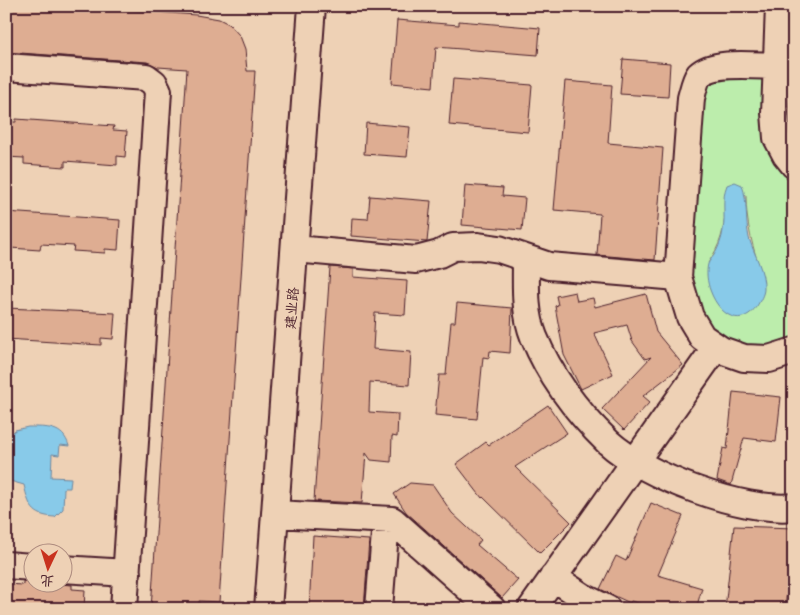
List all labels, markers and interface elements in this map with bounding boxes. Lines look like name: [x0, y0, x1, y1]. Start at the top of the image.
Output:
street label: 建业路: [280, 286, 302, 330]
north arrow: [22, 542, 72, 592]
text: 北: [39, 572, 55, 591]

